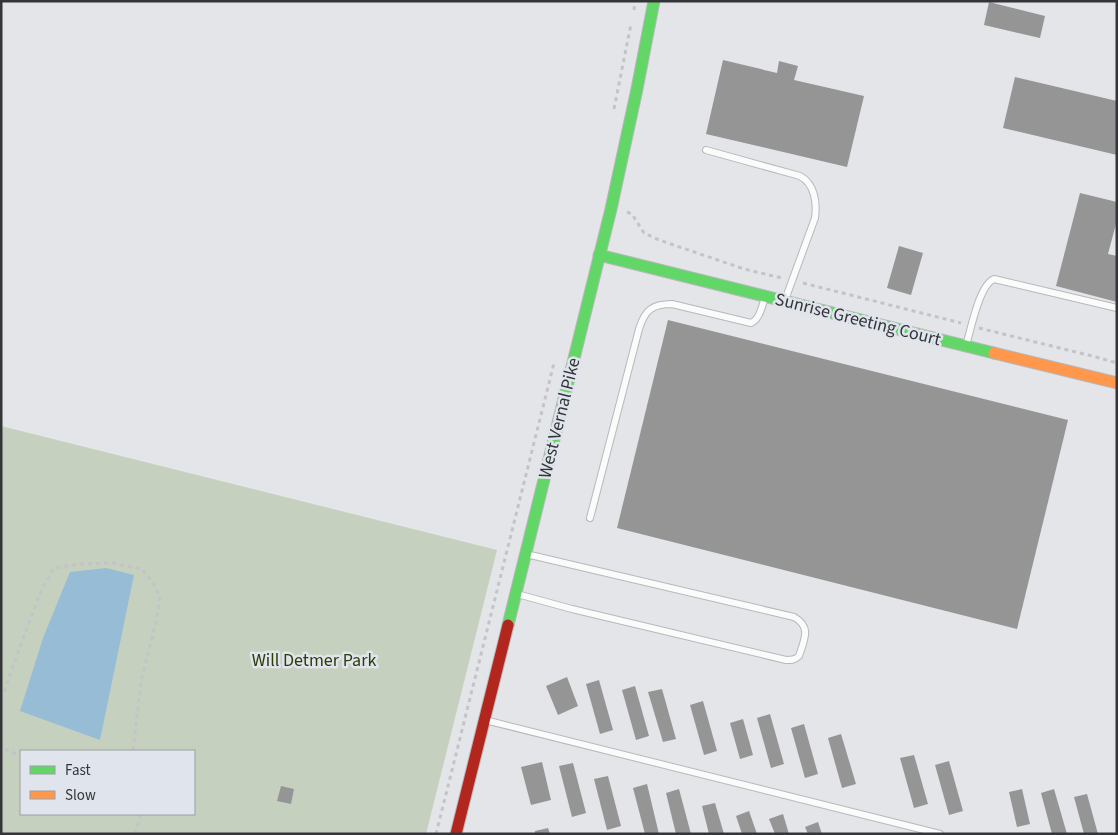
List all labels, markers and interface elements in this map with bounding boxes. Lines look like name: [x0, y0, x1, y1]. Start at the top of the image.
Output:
street label: Sunrise Greeting Court: [772, 287, 943, 352]
street label: West Vernal Pike: [532, 355, 587, 481]
park label: Will Detmer Park: [252, 648, 376, 673]
legend: [20, 750, 195, 815]
text: Fast: [65, 760, 91, 781]
text: Slow: [65, 785, 96, 806]

